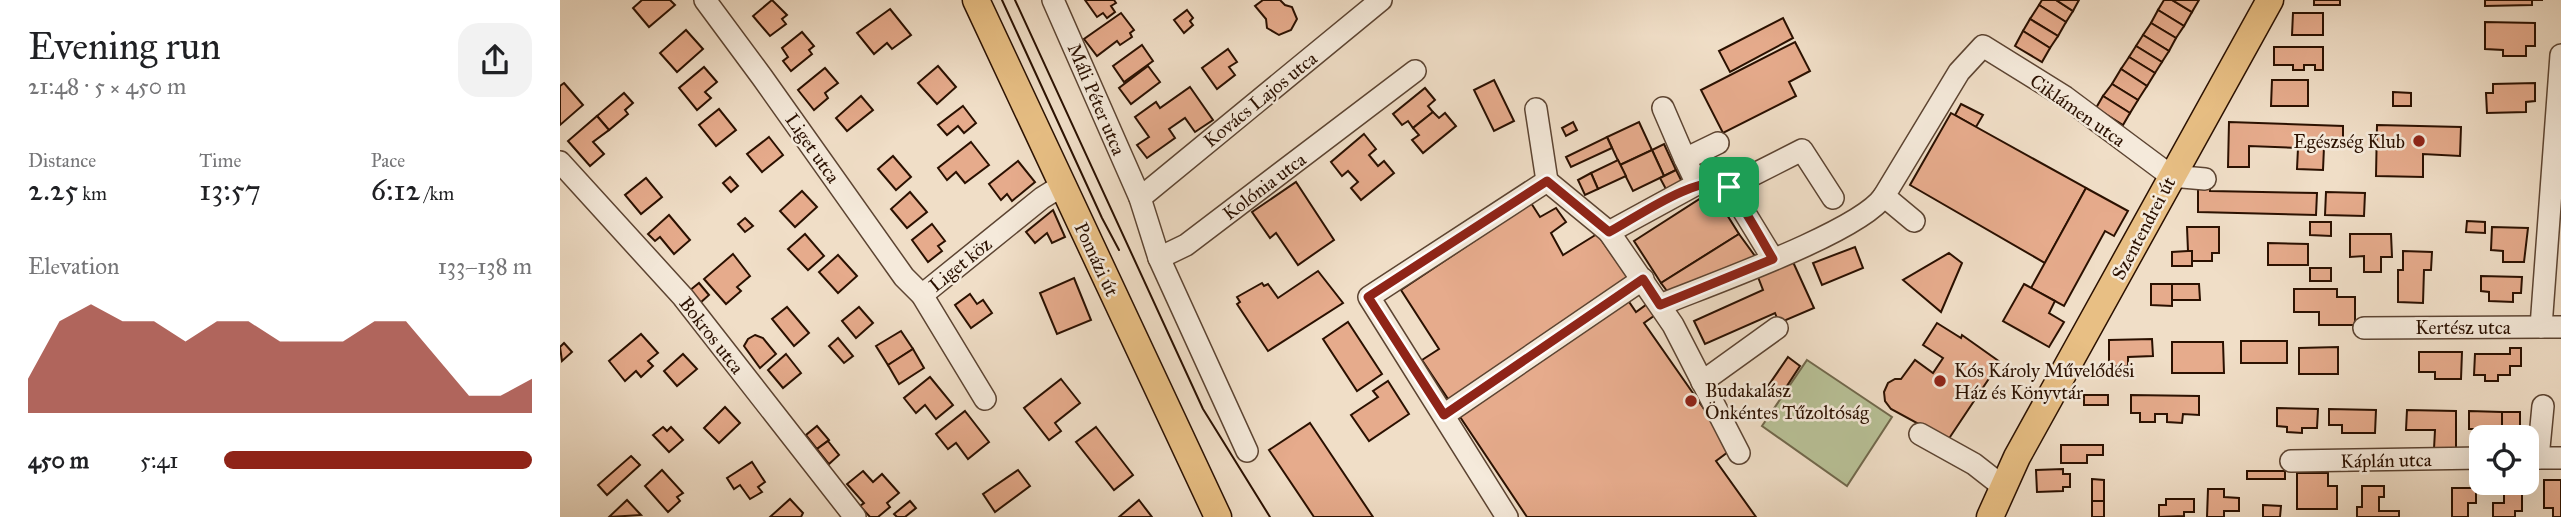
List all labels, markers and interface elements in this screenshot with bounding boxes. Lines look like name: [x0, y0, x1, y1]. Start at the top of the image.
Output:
text: Evening run: [28, 23, 221, 69]
button: share: [458, 23, 532, 97]
street label: Máli Péter utca: [1063, 40, 1131, 159]
street label: Kovács Lajos utca: [1199, 46, 1322, 152]
street label: Ciklámen utca: [2026, 69, 2131, 152]
text: 21:48 · 5 × 450 m: [28, 72, 186, 100]
street label: Liget utca: [779, 109, 845, 189]
place label: Egészség Klub: [2293, 130, 2405, 154]
marker: Egészség Klub: [2411, 133, 2427, 149]
street label: Kolónia utca: [1218, 147, 1311, 225]
text: Distance: [28, 149, 96, 172]
text: Time: [199, 149, 241, 172]
text: Pace: [371, 149, 405, 172]
pin: [1699, 157, 1759, 217]
icon: arrive: [1710, 168, 1748, 206]
text: 2.25: [28, 172, 78, 208]
text: 13:57: [199, 172, 261, 208]
text: 6:12: [371, 172, 420, 208]
street label: Szentendrei út: [2107, 173, 2180, 284]
text: km: [78, 182, 107, 205]
text: /km: [420, 182, 454, 205]
street label: Pomázi út: [1069, 219, 1124, 300]
street label: Liget köz: [924, 232, 997, 297]
text: Elevation: [28, 252, 119, 280]
text: 133–138 m: [438, 252, 532, 280]
street label: Bokros utca: [674, 292, 749, 379]
street label: Kertész utca: [2415, 316, 2512, 339]
place label: Kós Károly Művelődési Ház és Könyvtár: [1954, 359, 2135, 404]
marker: Kós Károly Művelődési Ház és Könyvtár: [1932, 373, 1948, 389]
place label: Budakalász Önkéntes Tűzoltóság: [1705, 379, 1869, 425]
marker: Budakalász Önkéntes Tűzoltóság: [1683, 393, 1699, 409]
map controls: [2469, 425, 2539, 495]
button: locate: [2469, 425, 2539, 495]
text: 450 m: [28, 446, 89, 474]
text: 5:41: [140, 446, 178, 474]
street label: Káplán utca: [2340, 448, 2433, 473]

